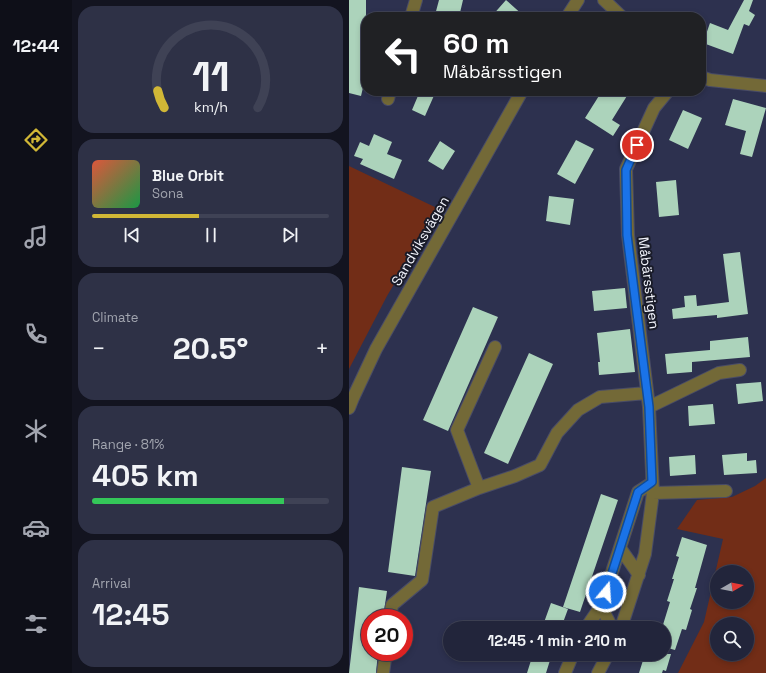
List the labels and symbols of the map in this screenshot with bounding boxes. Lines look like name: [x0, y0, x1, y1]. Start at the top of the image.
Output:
pin: [620, 128, 654, 162]
street label: Sandviksvägen: [387, 193, 453, 289]
street label: Måbärsstigen: [634, 236, 664, 330]
north arrow: [710, 565, 754, 609]
position arrow: [585, 571, 627, 613]
speed limit sign: 20: [361, 609, 413, 661]

